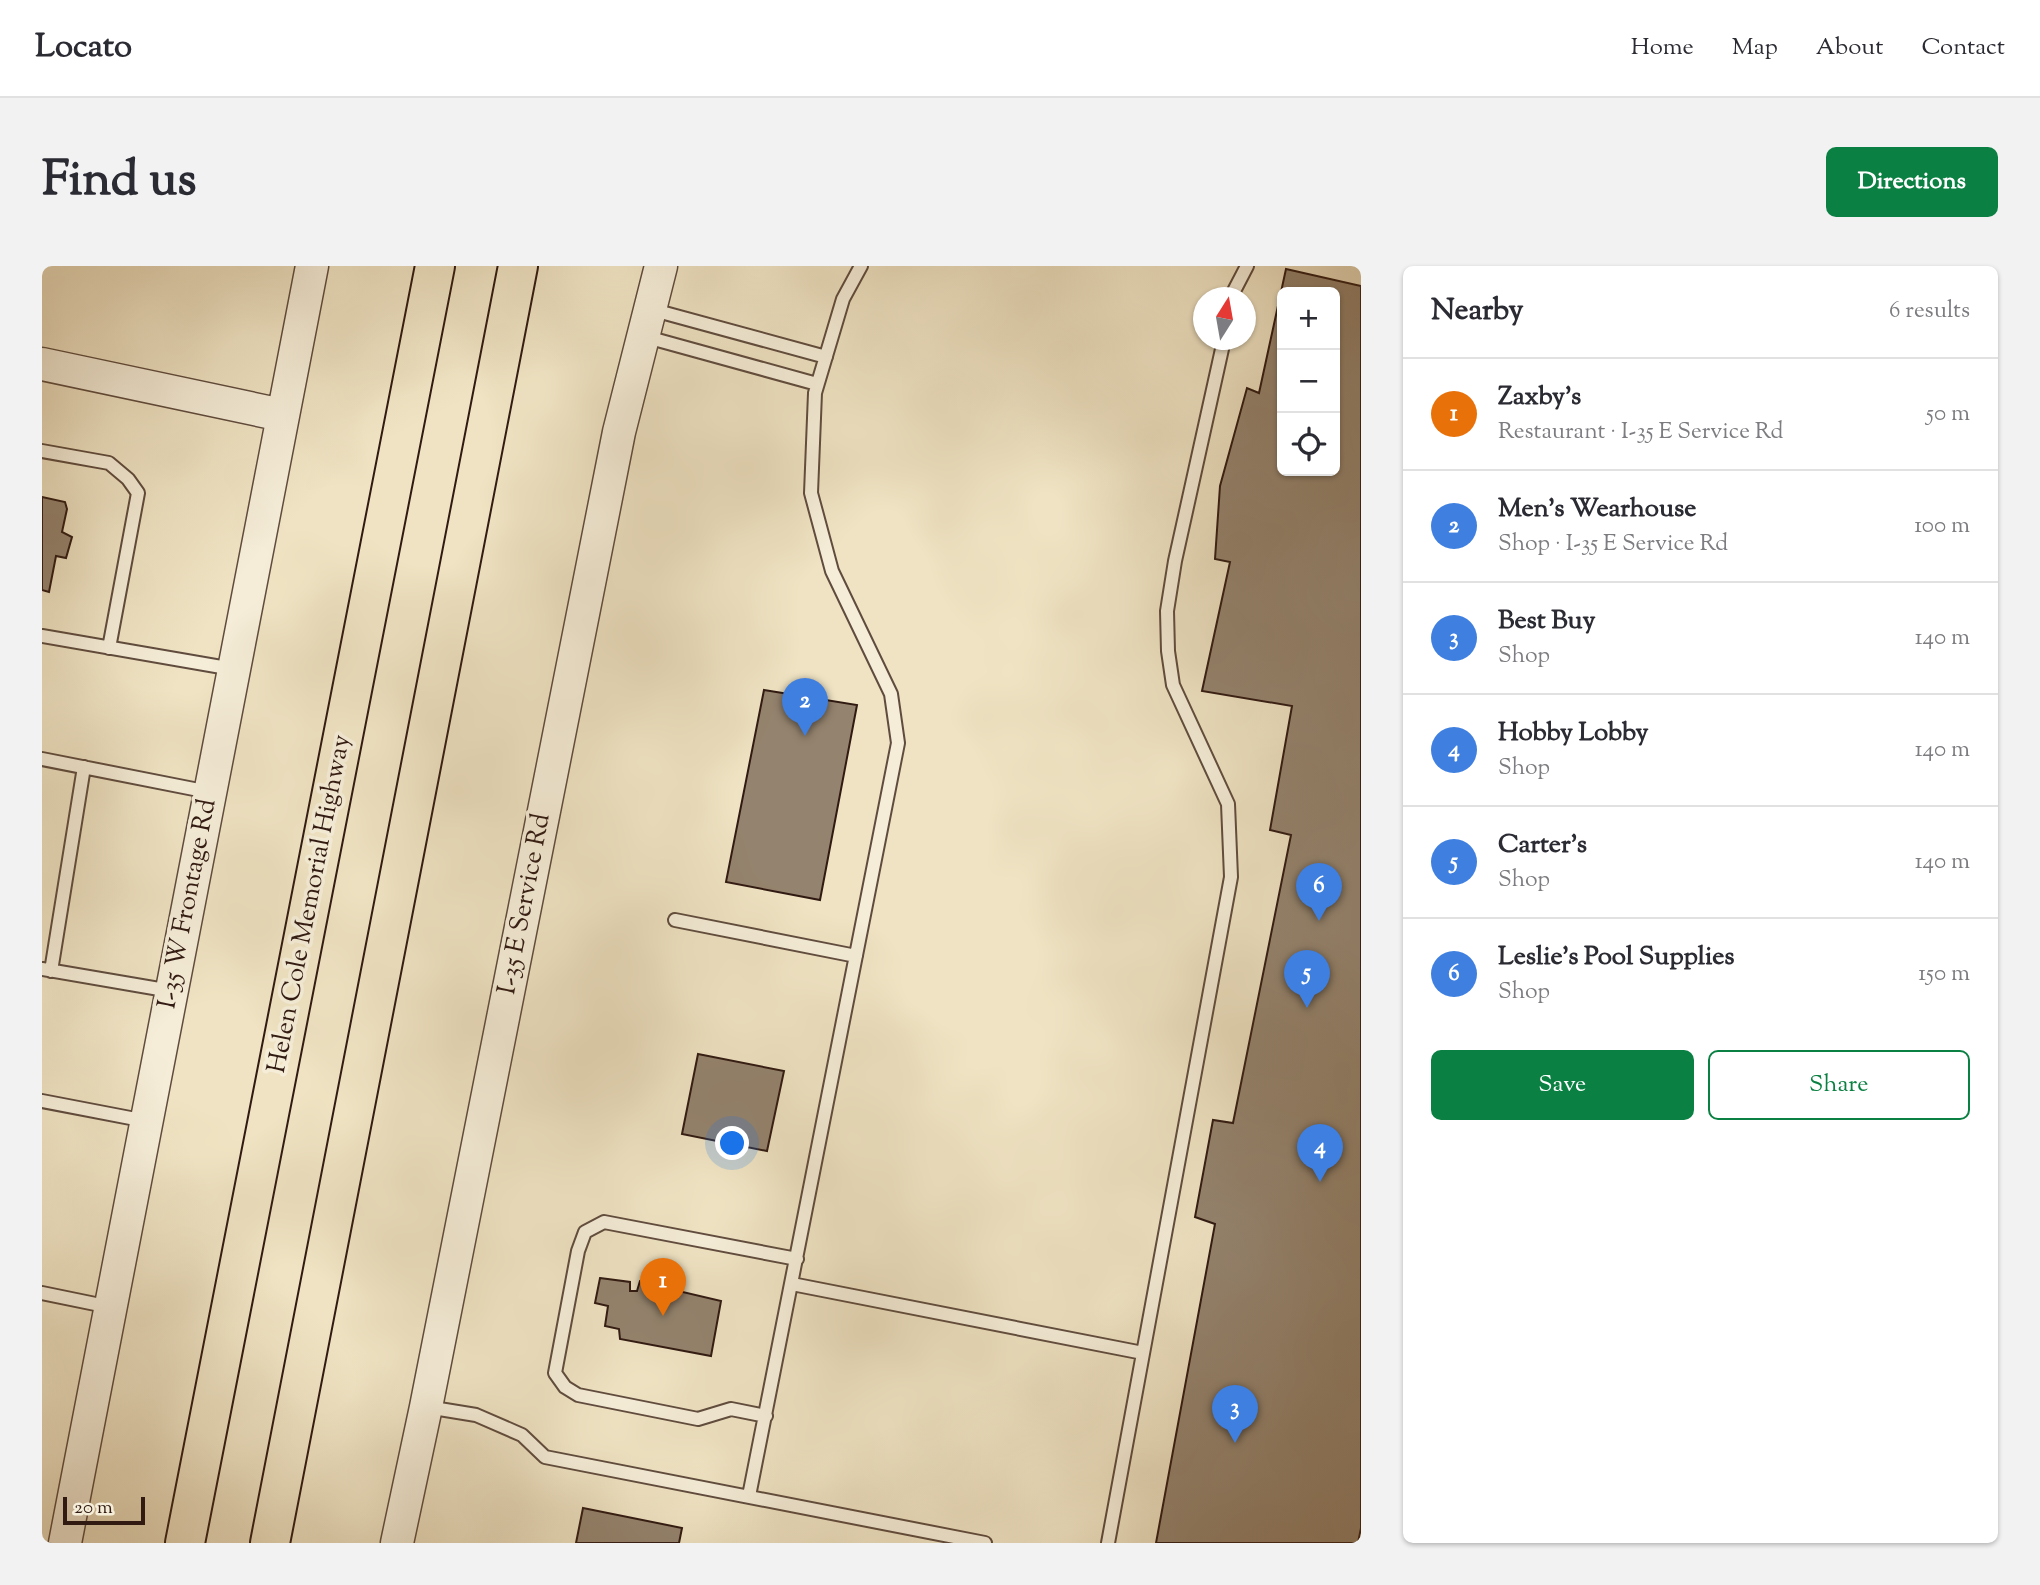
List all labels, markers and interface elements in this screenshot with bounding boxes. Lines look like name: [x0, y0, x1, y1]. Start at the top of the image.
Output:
text: Locato: [35, 24, 132, 72]
text: Home: [1631, 31, 1694, 65]
text: Map: [1732, 31, 1778, 65]
text: About: [1816, 31, 1883, 65]
text: Contact: [1921, 31, 2005, 65]
text: Find us: [42, 147, 196, 217]
button: Directions: [1826, 147, 1998, 217]
north arrow: [1193, 287, 1256, 350]
map controls: [1277, 287, 1340, 476]
button: +: [1277, 287, 1340, 350]
text: Nearby: [1431, 290, 1523, 333]
text: 6 results: [1889, 295, 1970, 328]
button: −: [1277, 350, 1340, 413]
text: Zaxby's: [1498, 379, 1581, 416]
text: 1: [1450, 398, 1458, 431]
text: 50 m: [1926, 398, 1970, 431]
button: locate: [1277, 413, 1340, 476]
text: Restaurant · I-35 E Service Rd: [1498, 416, 1784, 449]
text: Men's Wearhouse: [1498, 491, 1696, 528]
text: 2: [1449, 510, 1459, 543]
text: 100 m: [1914, 510, 1970, 543]
text: Shop · I-35 E Service Rd: [1498, 528, 1728, 561]
text: Best Buy: [1498, 603, 1595, 640]
text: 3: [1449, 622, 1459, 655]
text: 140 m: [1915, 622, 1970, 655]
text: Shop: [1498, 640, 1550, 673]
pin: 2: [782, 678, 828, 736]
text: Hobby Lobby: [1498, 715, 1648, 752]
street label: Helen Cole Memorial Highway: [259, 732, 361, 1076]
text: 4: [1448, 734, 1460, 767]
text: 140 m: [1915, 734, 1970, 767]
text: Shop: [1498, 752, 1550, 785]
street label: I-35 W Frontage Rd: [150, 796, 227, 1012]
street label: I-35 E Service Rd: [489, 810, 561, 998]
text: Carter's: [1498, 827, 1587, 864]
text: 5: [1450, 846, 1458, 879]
text: 140 m: [1915, 846, 1970, 879]
pin: 6: [1296, 863, 1342, 921]
text: Shop: [1498, 864, 1550, 897]
text: Leslie's Pool Supplies: [1498, 939, 1735, 976]
pin: 5: [1284, 950, 1330, 1008]
text: 6: [1448, 958, 1460, 991]
text: 150 m: [1918, 958, 1970, 991]
text: Shop: [1498, 976, 1550, 1009]
button: Save: [1431, 1050, 1694, 1120]
button: Share: [1708, 1050, 1970, 1120]
pin: 4: [1297, 1124, 1343, 1182]
your location: [715, 1126, 749, 1160]
pin: 1: [640, 1258, 686, 1316]
pin: 3: [1212, 1385, 1258, 1443]
scale bar: [63, 1494, 145, 1526]
text: 20 m: [74, 1495, 113, 1522]

